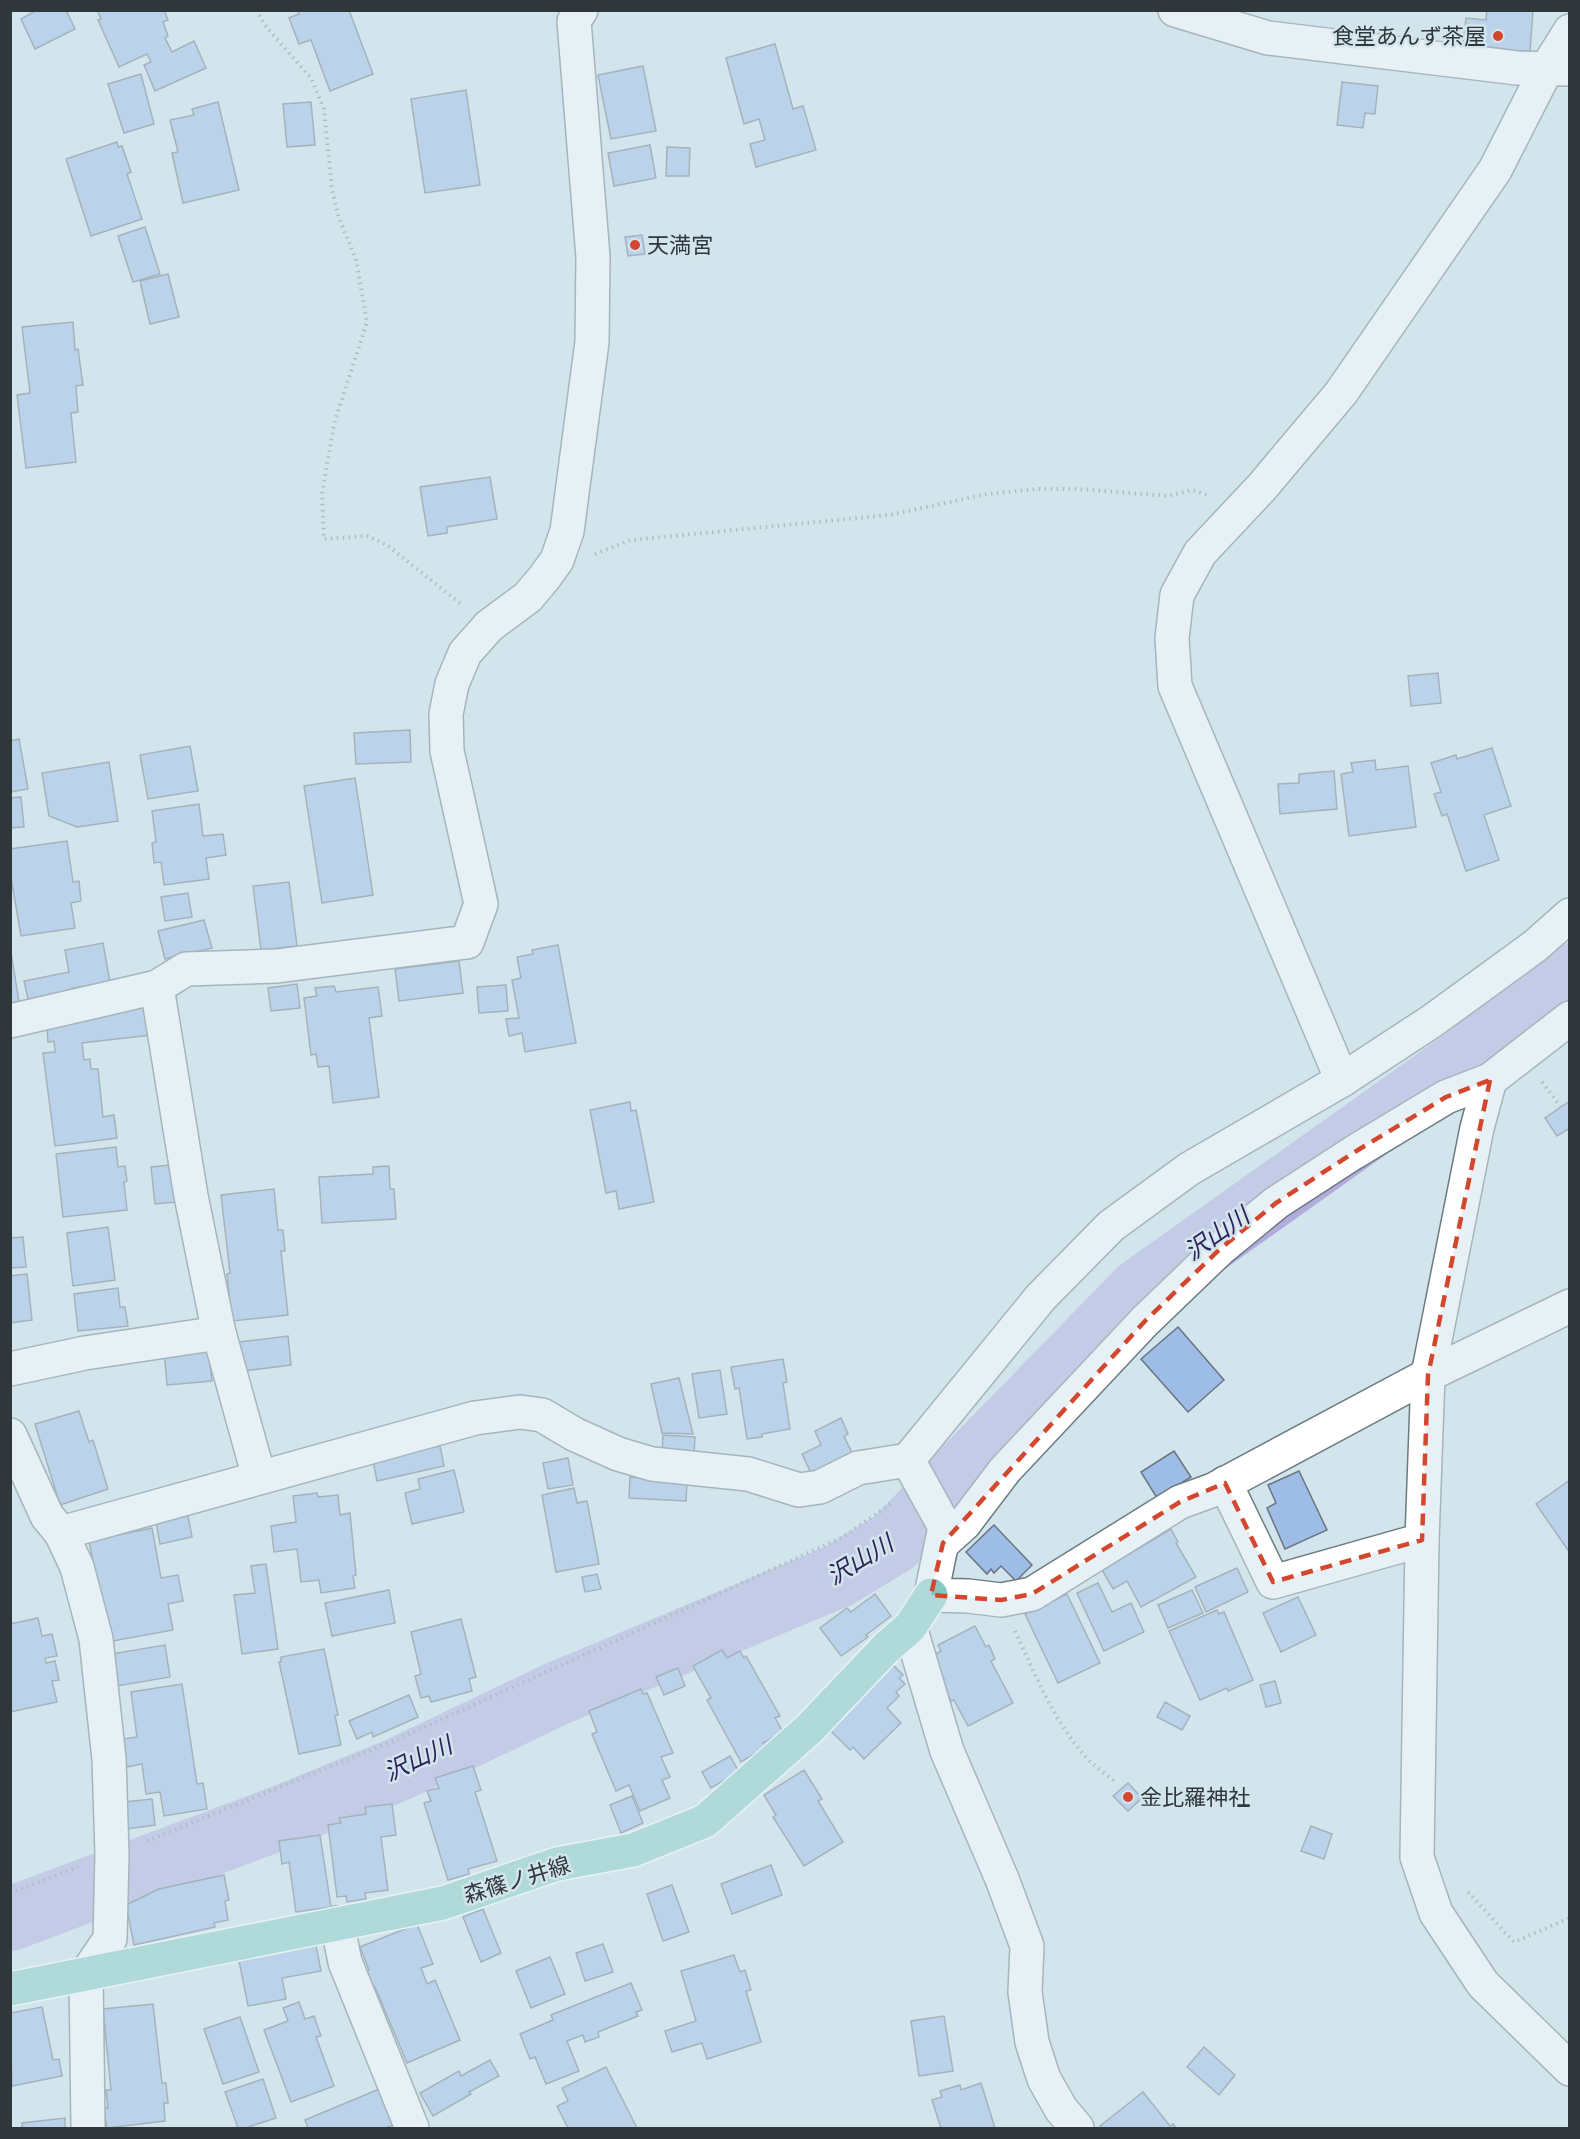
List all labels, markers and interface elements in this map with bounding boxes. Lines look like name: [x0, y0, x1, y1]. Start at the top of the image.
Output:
place label: 食堂あんず茶屋: [1332, 23, 1486, 50]
marker: 食堂あんず茶屋: [1491, 29, 1505, 43]
place label: 天満宮: [647, 232, 713, 259]
marker: 天満宮: [628, 238, 642, 252]
water label: 沢山川: [1179, 1199, 1258, 1267]
water label: 沢山川: [821, 1527, 901, 1591]
water label: 沢山川: [379, 1729, 460, 1788]
place label: 金比羅神社: [1140, 1784, 1250, 1811]
marker: 金比羅神社: [1121, 1790, 1135, 1804]
street label: 森篠ノ井線: [460, 1851, 574, 1909]

